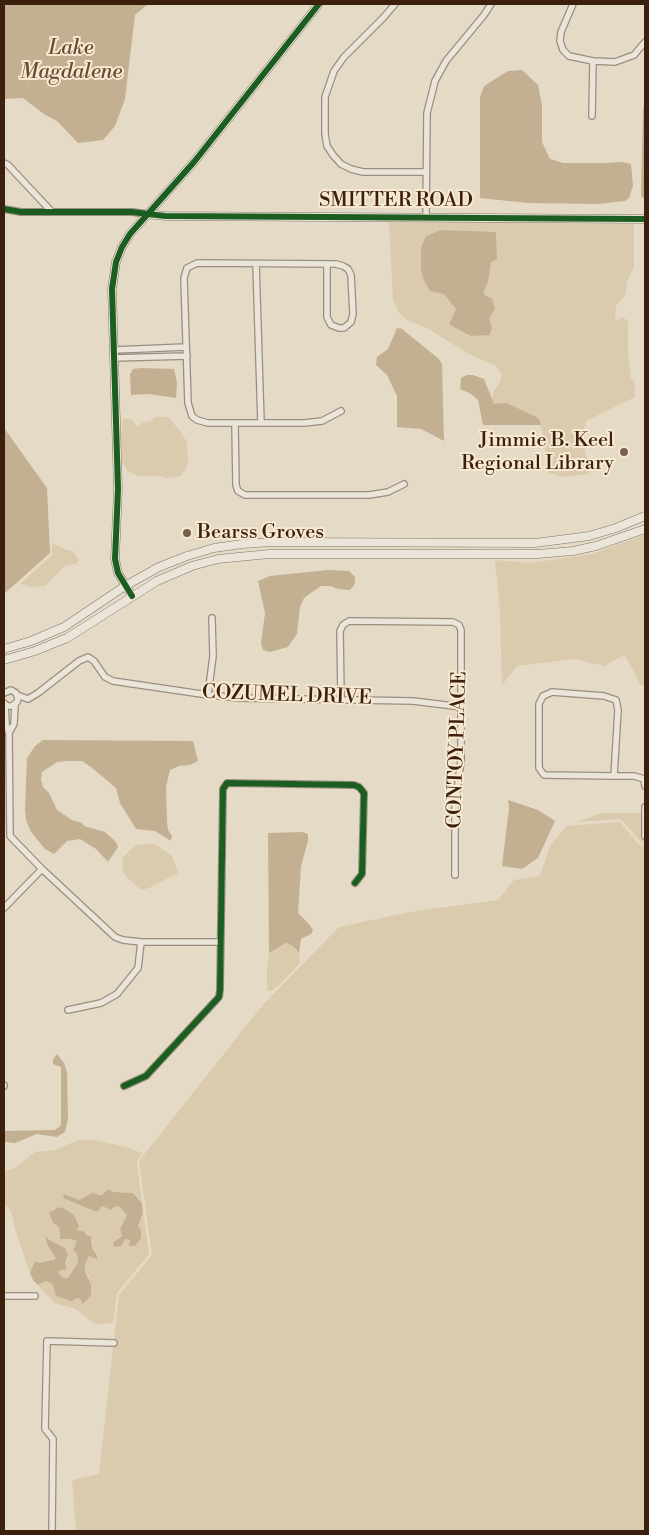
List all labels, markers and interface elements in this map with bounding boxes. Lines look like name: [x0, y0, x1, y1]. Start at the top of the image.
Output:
water label: Lake Magdalene: [20, 36, 122, 86]
street label: SMITTER ROAD: [319, 189, 473, 213]
place label: Jimmie B. Keel Regional Library: [461, 429, 614, 476]
marker: Jimmie B. Keel Regional Library: [618, 446, 630, 458]
place label: Bearss Groves: [197, 521, 324, 545]
marker: Bearss Groves: [181, 527, 193, 539]
street label: CONTOY PLACE: [443, 671, 473, 829]
street label: COZUMEL DRIVE: [202, 681, 372, 711]

